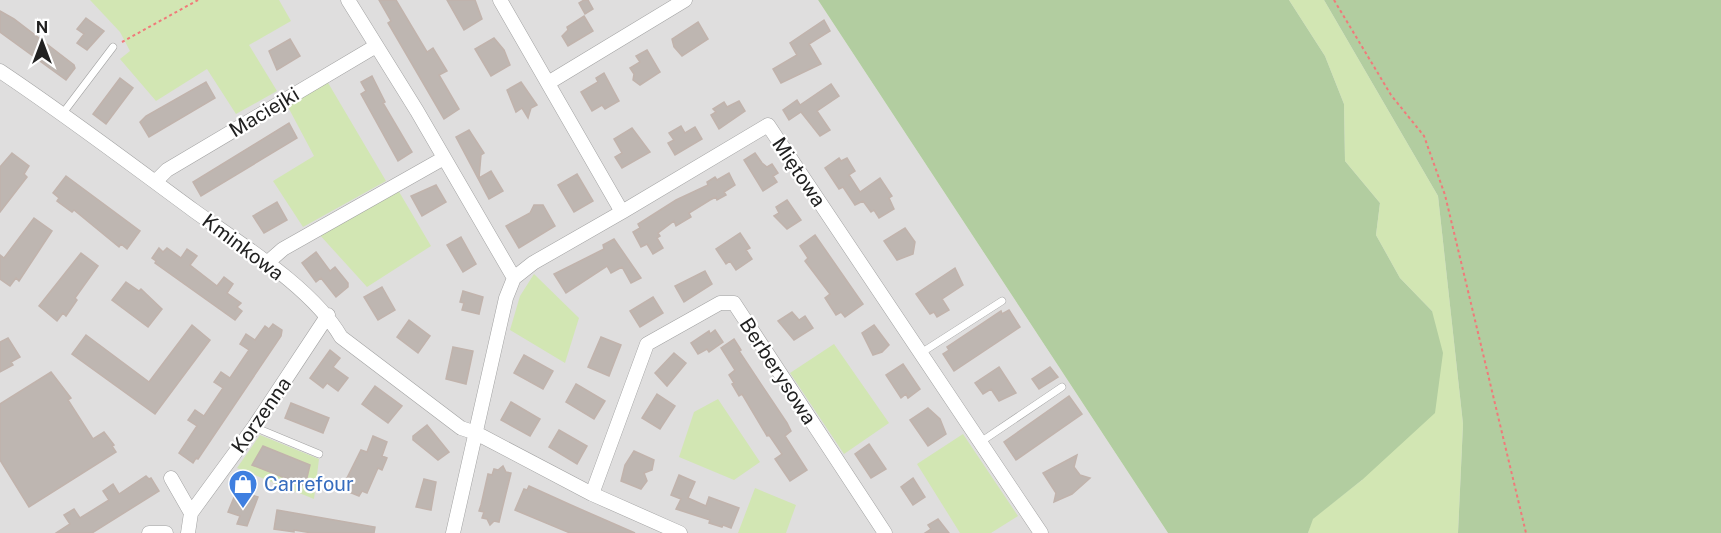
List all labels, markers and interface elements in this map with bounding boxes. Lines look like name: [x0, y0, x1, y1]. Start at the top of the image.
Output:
north arrow: [12, 12, 72, 72]
text: N: [36, 18, 48, 37]
street label: Maciejki: [225, 82, 303, 142]
street label: Miętowa: [767, 133, 831, 211]
street label: Kminkowa: [197, 209, 289, 285]
street label: Berberysowa: [735, 313, 821, 429]
street label: Korzenna: [226, 372, 296, 458]
shop icon: Carrefour: [227, 468, 259, 510]
place label: Carrefour: [264, 472, 354, 496]

